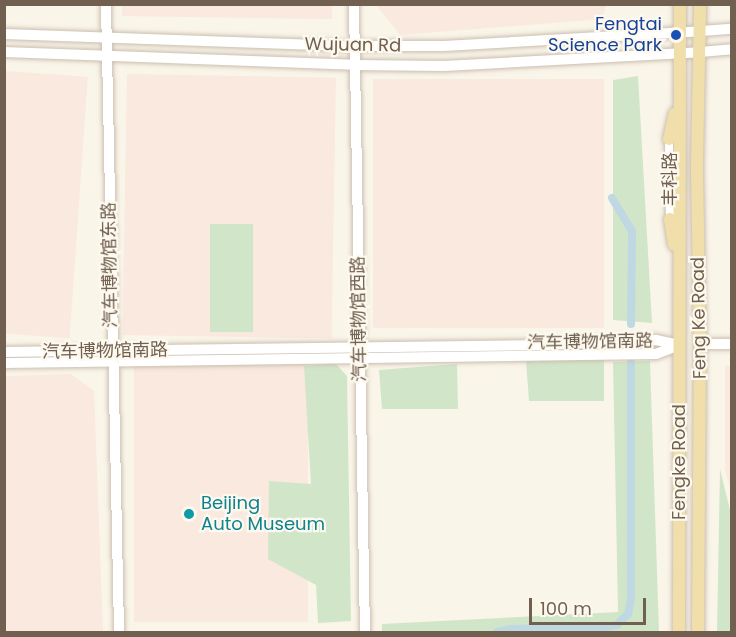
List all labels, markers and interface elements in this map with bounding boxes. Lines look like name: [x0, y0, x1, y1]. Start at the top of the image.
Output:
place label: Fengtai Science Park: [548, 14, 662, 57]
marker: Fengtai Science Park: [667, 26, 685, 44]
street label: Wujuan Rd: [304, 33, 402, 57]
street label: 丰科路: [659, 152, 681, 206]
street label: 汽车博物馆东路: [98, 202, 122, 328]
street label: 汽车博物馆西路: [347, 256, 371, 382]
street label: Feng Ke Road: [687, 257, 711, 379]
street label: 汽车博物馆南路: [527, 330, 653, 354]
street label: 汽车博物馆南路: [42, 339, 168, 363]
street label: Fengke Road: [668, 404, 690, 520]
place label: Beijing Auto Museum: [201, 493, 325, 536]
marker: Beijing Auto Museum: [182, 507, 196, 521]
scale bar: [532, 586, 649, 624]
text: 100 m: [540, 596, 592, 621]

